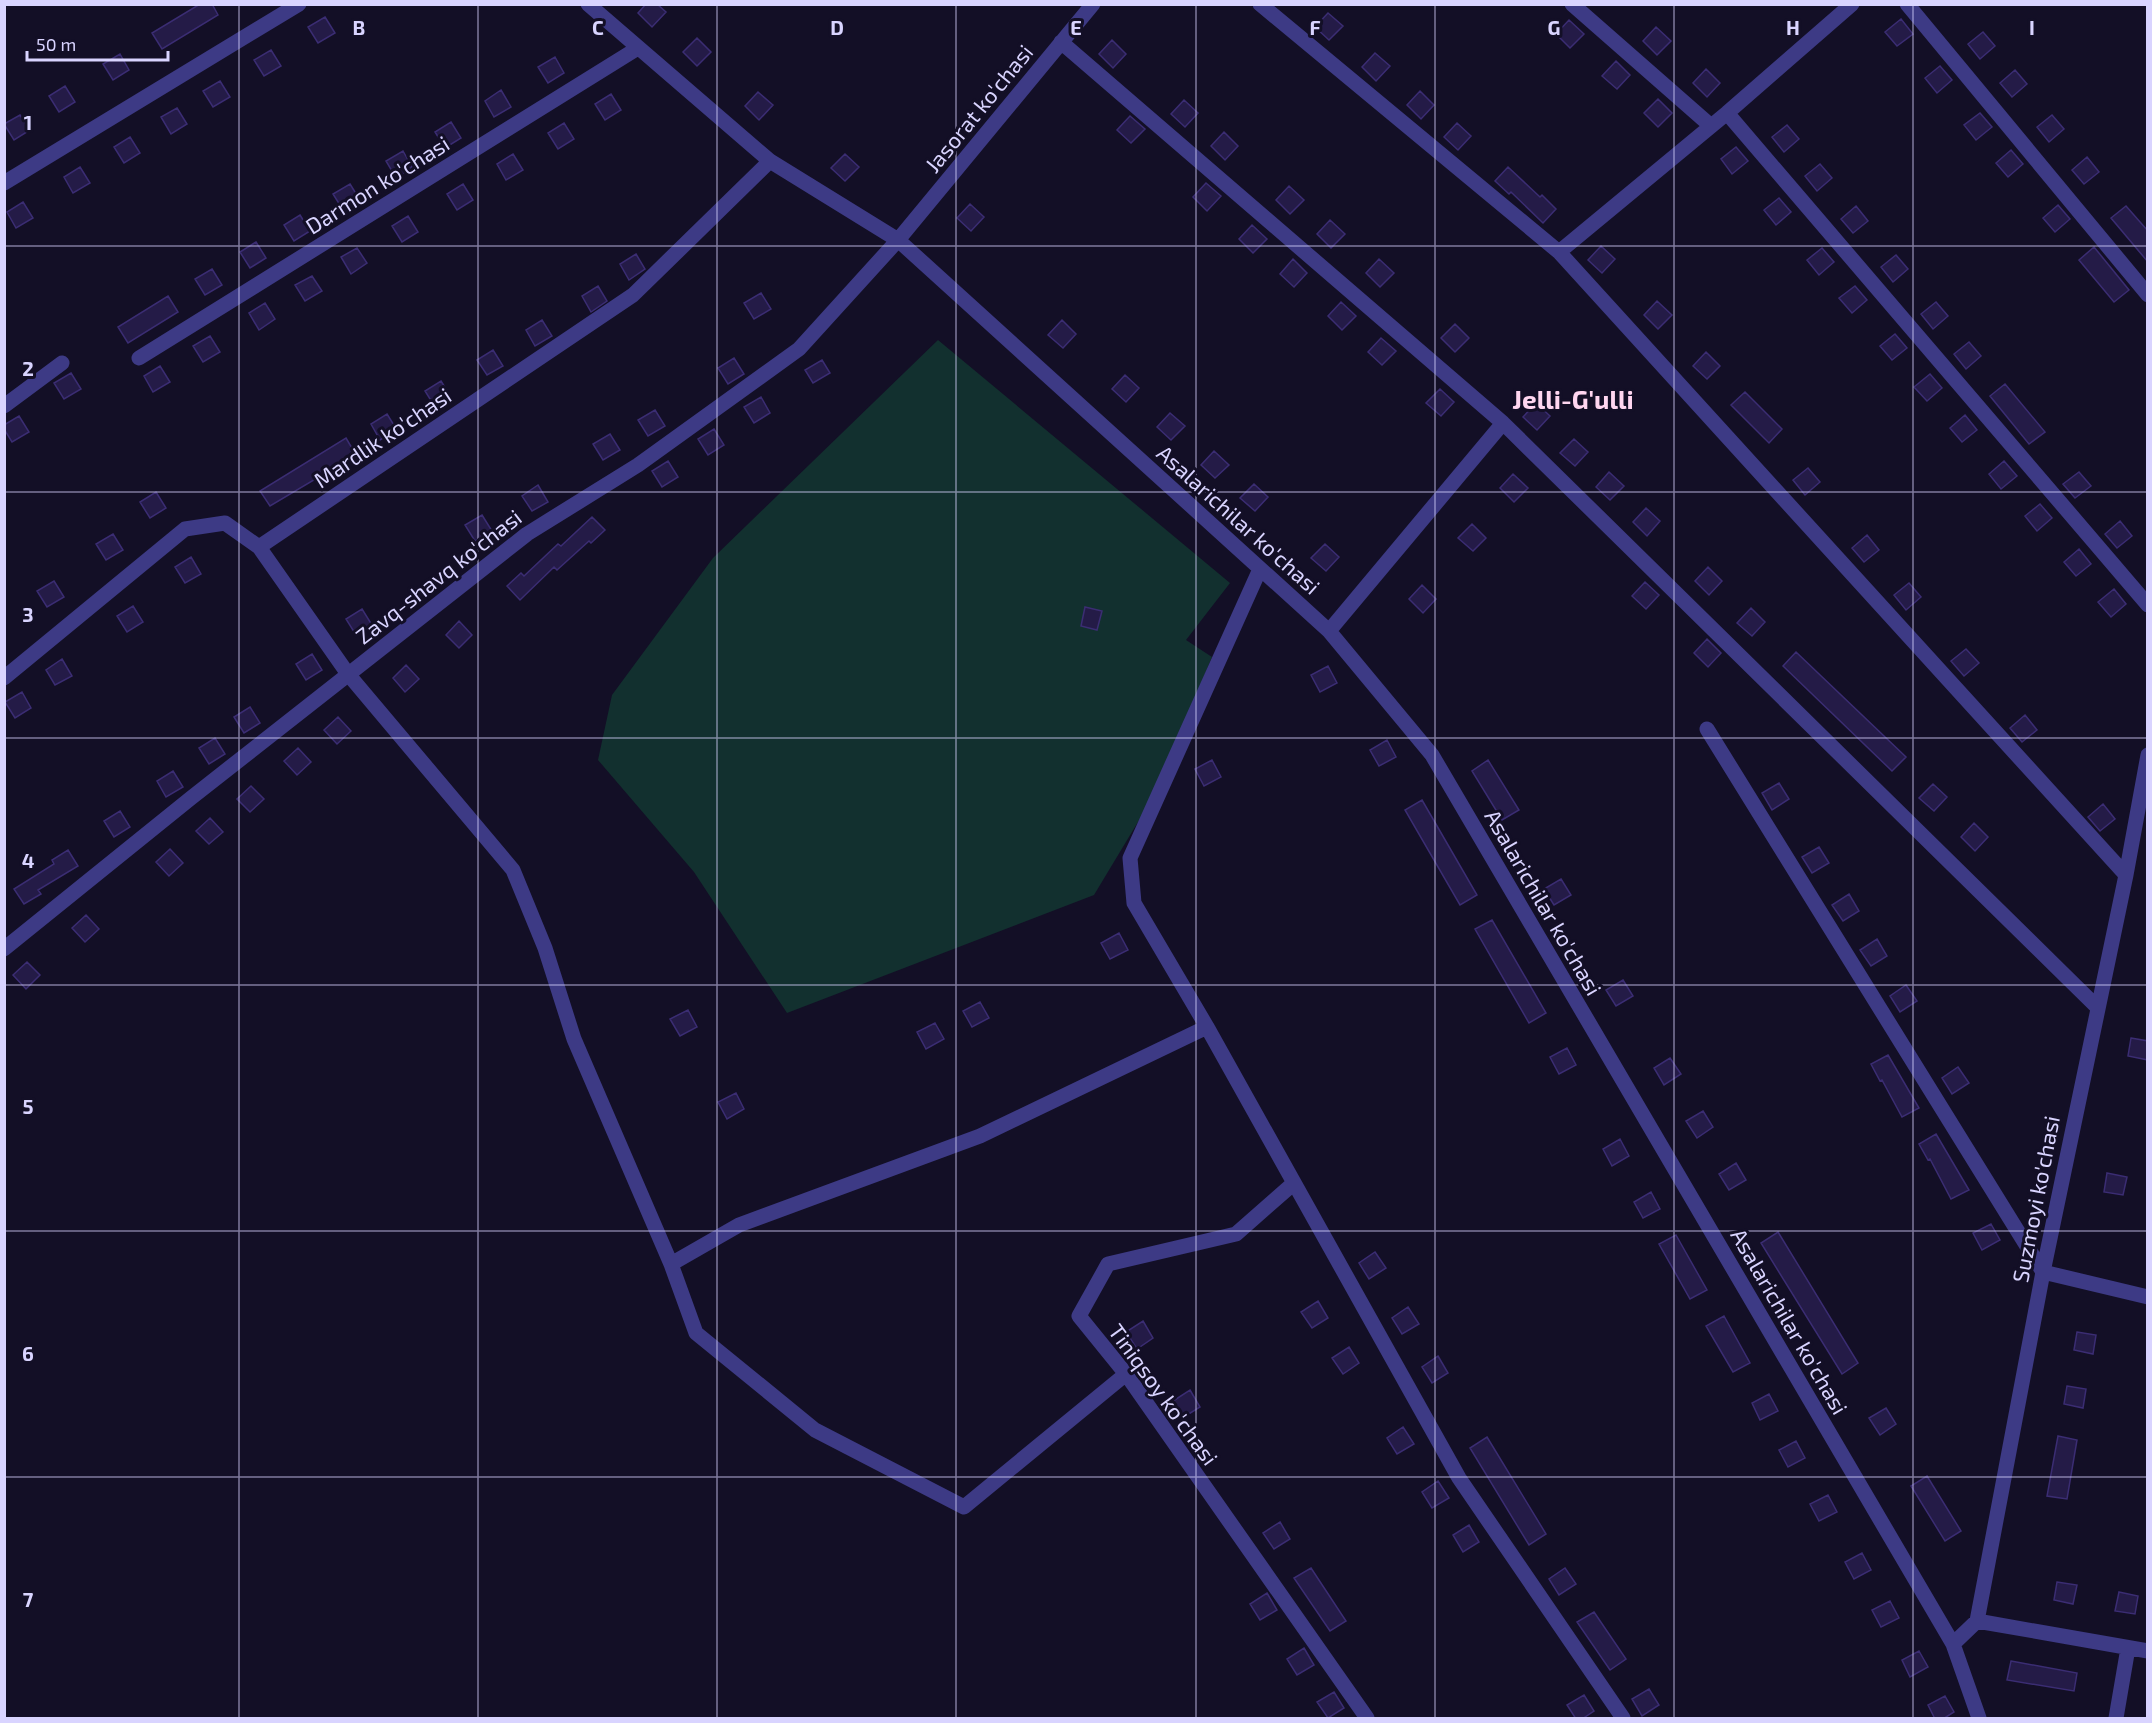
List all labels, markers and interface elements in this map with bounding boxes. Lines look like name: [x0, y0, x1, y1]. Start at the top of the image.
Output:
text: B: [353, 15, 365, 39]
text: C: [592, 15, 604, 39]
text: D: [830, 15, 844, 39]
text: E: [1070, 15, 1082, 39]
text: F: [1309, 15, 1321, 39]
text: G: [1548, 15, 1560, 39]
text: H: [1786, 15, 1800, 39]
text: I: [2029, 15, 2035, 39]
scale bar: [27, 24, 168, 62]
text: 50 m: [36, 33, 76, 55]
street label: Jasorat ko'chasi: [919, 39, 1037, 177]
text: 1: [24, 110, 32, 134]
street label: Darmon ko'chasi: [300, 129, 454, 239]
text: 2: [22, 356, 34, 380]
street label: Mardlik ko'chasi: [308, 382, 456, 492]
district label: Jelli-G'ulli: [1512, 383, 1634, 414]
street label: Asalarichilar ko'chasi: [1152, 439, 1326, 599]
street label: Zavq-shavq ko'chasi: [350, 503, 526, 649]
text: 3: [22, 602, 34, 626]
street label: Asalarichilar ko'chasi: [1480, 805, 1608, 999]
text: 4: [22, 848, 35, 872]
text: 5: [22, 1094, 34, 1118]
street label: Suzmoyi ko'chasi: [2006, 1113, 2064, 1285]
street label: Asalarichilar ko'chasi: [1726, 1224, 1854, 1418]
street label: Tiniqsoy ko'chasi: [1104, 1318, 1224, 1470]
text: 6: [22, 1341, 34, 1365]
text: 7: [23, 1587, 34, 1611]

